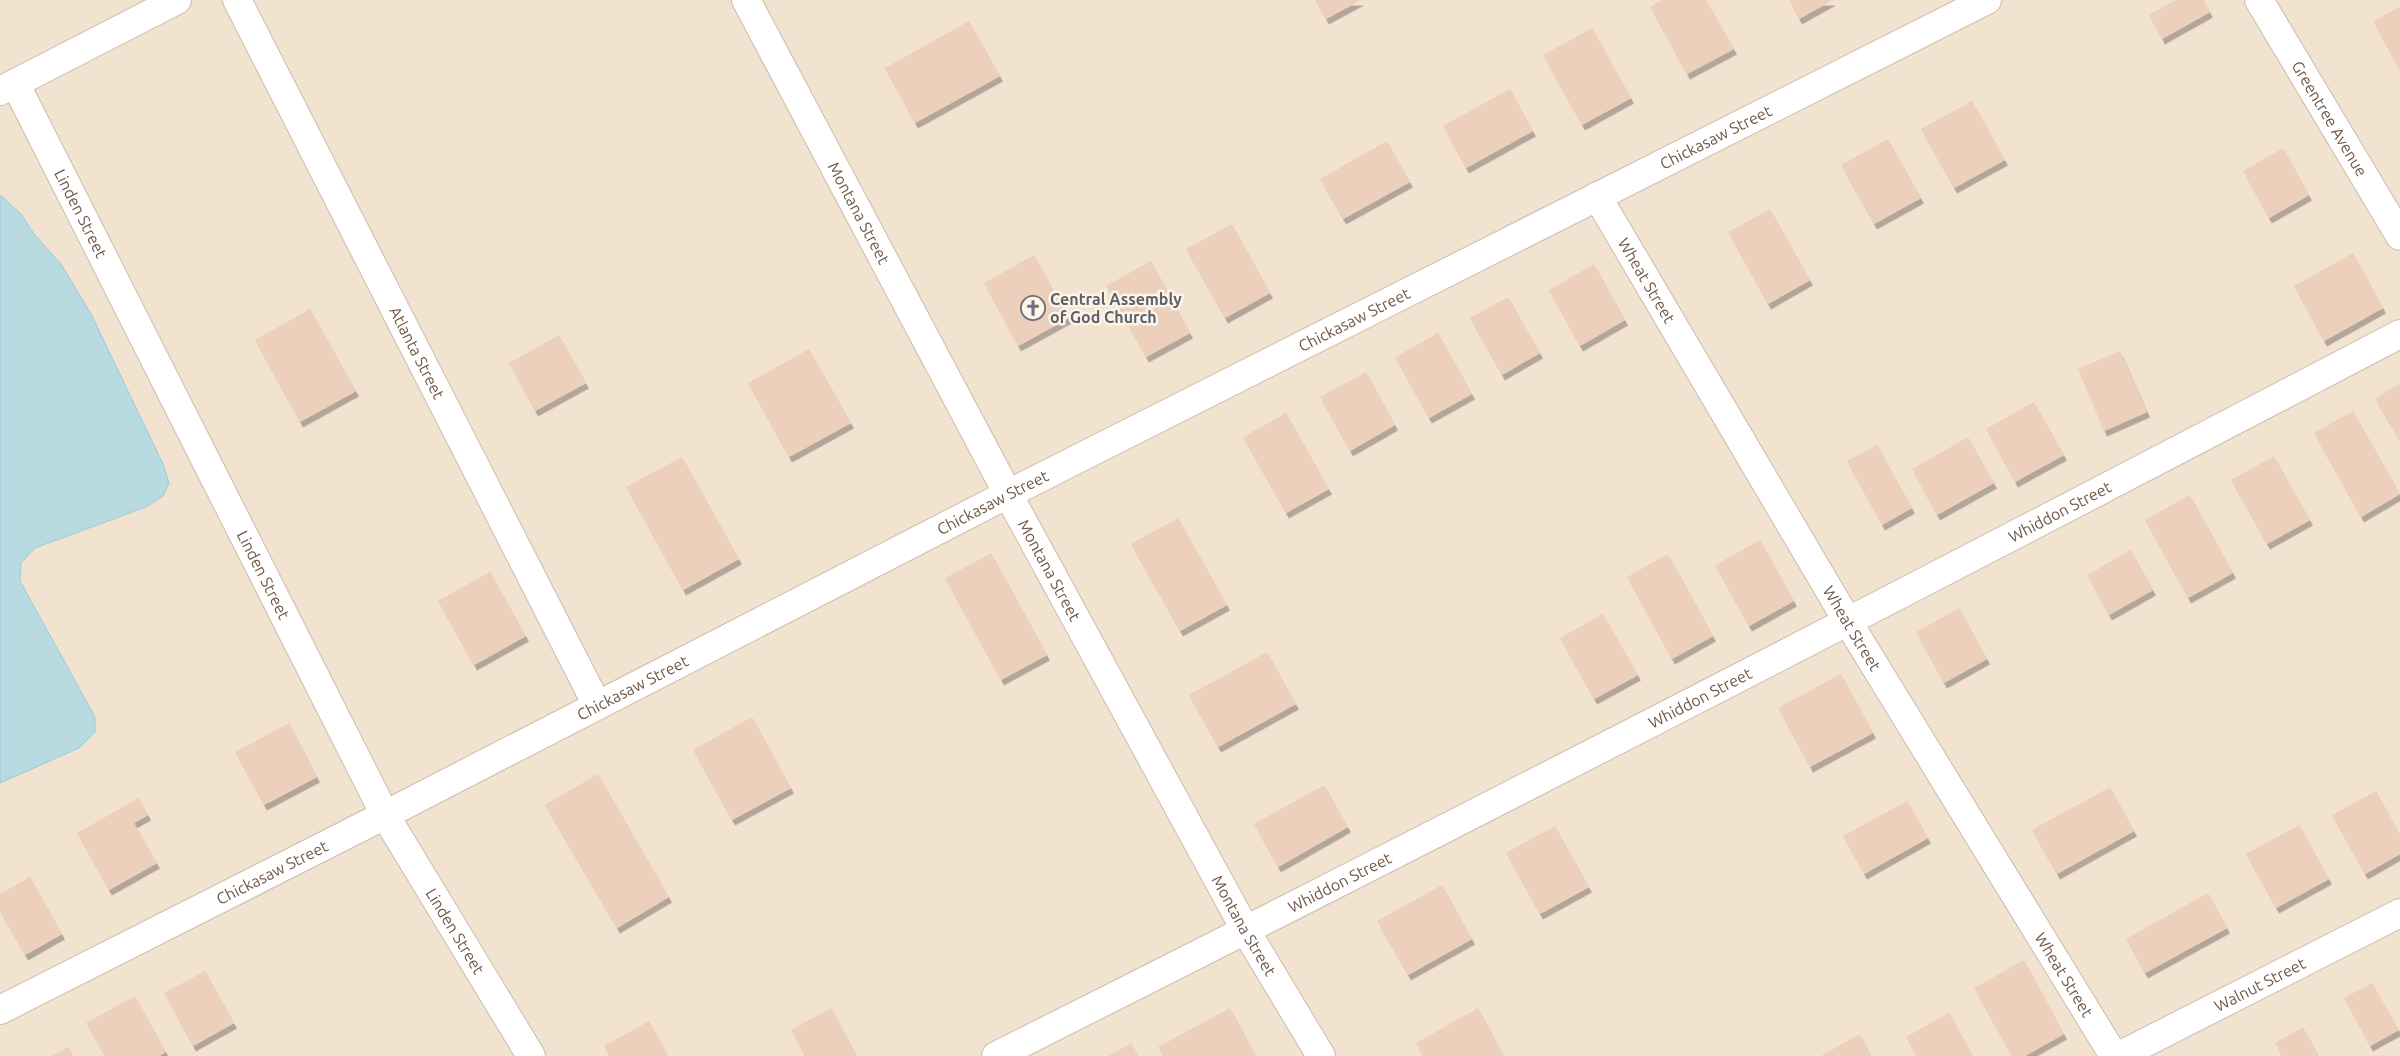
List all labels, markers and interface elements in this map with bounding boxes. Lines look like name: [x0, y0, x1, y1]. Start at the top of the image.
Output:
street label: Greentree Avenue: [2288, 58, 2371, 179]
street label: Chickasaw Street: [1657, 101, 1775, 173]
street label: Montana Street: [825, 159, 894, 268]
street label: Linden Street: [51, 166, 111, 261]
street label: Wheat Street: [1615, 235, 1679, 327]
street label: Chickasaw Street: [1295, 283, 1413, 355]
place label: Central Assembly of God Church: [1050, 290, 1182, 326]
church icon: Central Assembly of God Church: [1020, 295, 1046, 321]
street label: Atlanta Street: [386, 304, 448, 402]
street label: Chickasaw Street: [934, 466, 1052, 538]
street label: Whiddon Street: [2005, 477, 2115, 546]
street label: Montana Street: [1015, 516, 1085, 625]
street label: Linden Street: [234, 527, 294, 623]
street label: Wheat Street: [1820, 583, 1885, 675]
street label: Chickasaw Street: [574, 651, 692, 724]
street label: Whiddon Street: [1645, 663, 1755, 732]
street label: Chickasaw Street: [213, 836, 331, 908]
street label: Whiddon Street: [1285, 848, 1395, 916]
street label: Montana Street: [1208, 872, 1280, 980]
street label: Linden Street: [423, 885, 489, 978]
street label: Wheat Street: [2031, 929, 2097, 1021]
street label: Walnut Street: [2211, 953, 2309, 1015]

